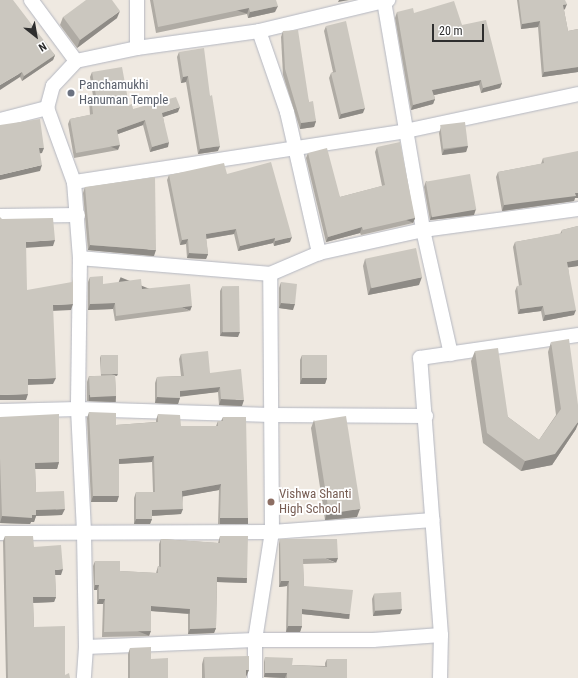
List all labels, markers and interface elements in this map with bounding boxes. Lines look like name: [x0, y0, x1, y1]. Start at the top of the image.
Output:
north arrow: [16, 16, 56, 56]
scale bar: [434, 16, 486, 42]
text: 20 m: [439, 24, 463, 38]
text: N: [36, 39, 49, 54]
place label: Panchamukhi Hanuman Temple: [79, 78, 169, 109]
marker: Panchamukhi Hanuman Temple: [66, 88, 76, 98]
place label: Vishwa Shanti High School: [279, 487, 352, 518]
marker: Vishwa Shanti High School: [266, 497, 276, 507]

